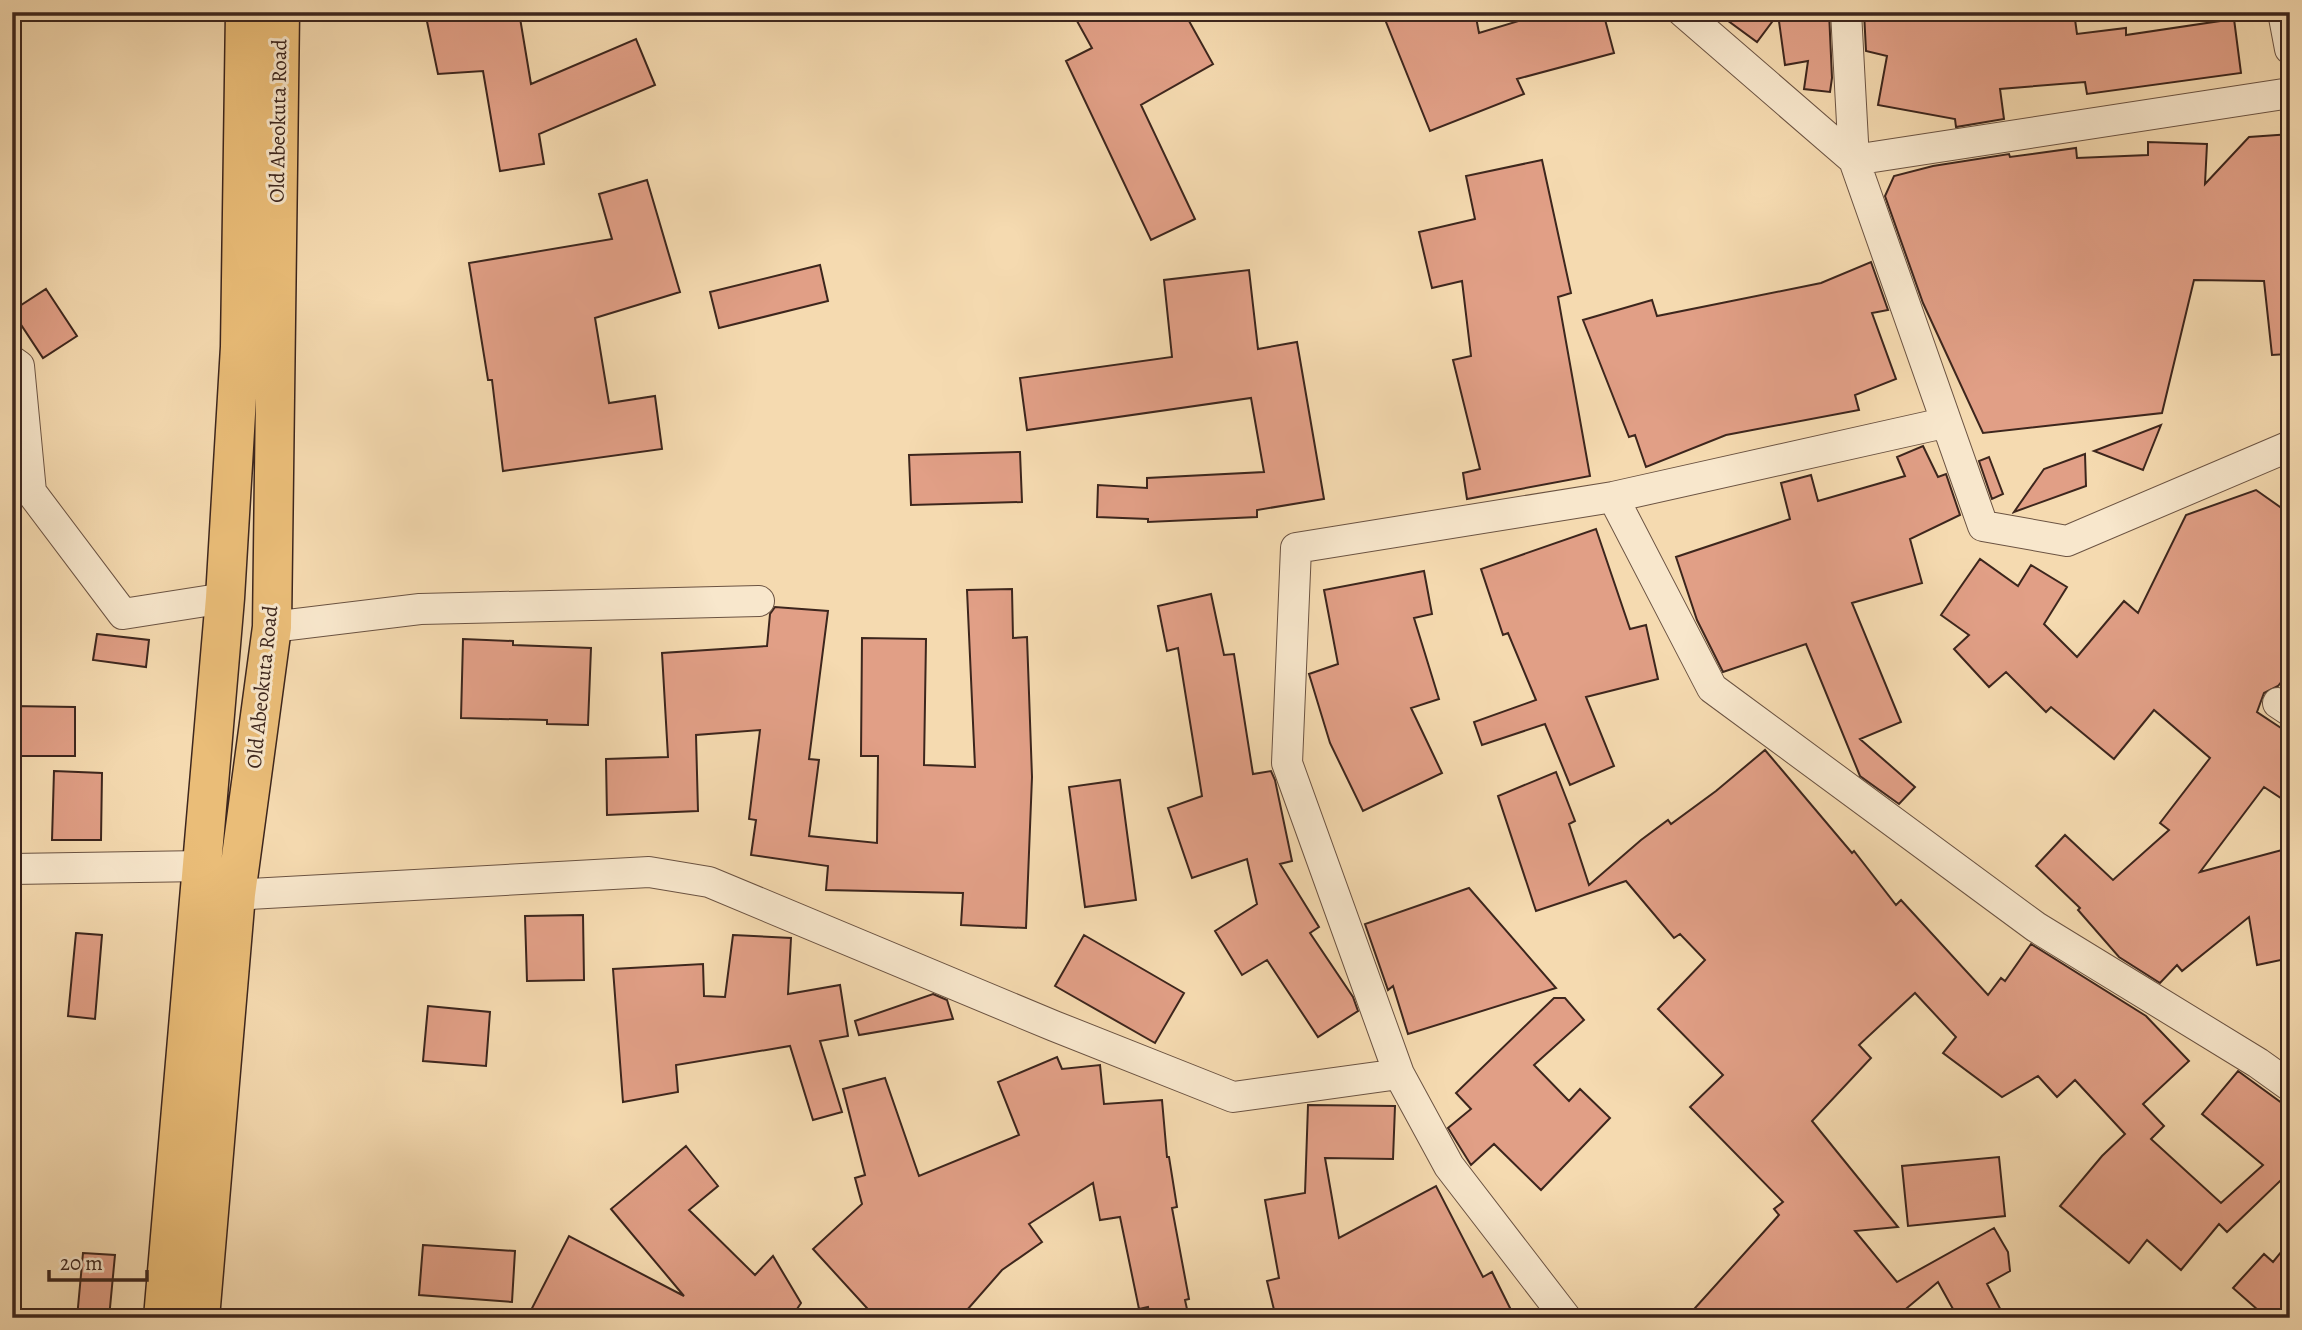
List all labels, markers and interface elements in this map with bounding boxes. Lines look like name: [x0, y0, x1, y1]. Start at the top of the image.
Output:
street label: Old Abeokuta Road: [263, 38, 293, 203]
street label: Old Abeokuta Road: [240, 603, 285, 770]
scale bar: [49, 1239, 147, 1283]
text: 20 m: [60, 1249, 103, 1277]

